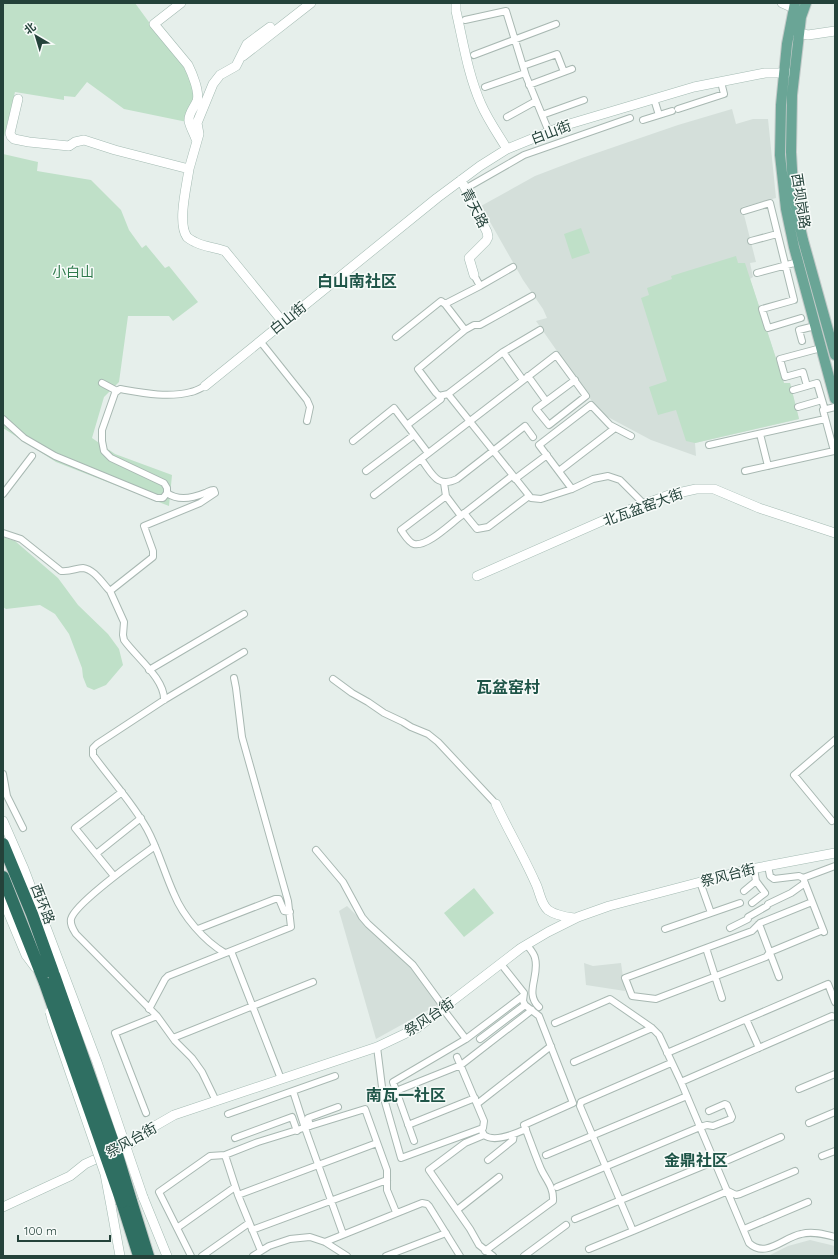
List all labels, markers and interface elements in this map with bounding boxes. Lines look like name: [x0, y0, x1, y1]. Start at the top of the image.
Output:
north arrow: [16, 16, 56, 56]
text: 北: [21, 19, 38, 37]
street label: 白山街: [528, 116, 574, 148]
street label: 西坝岗路: [788, 172, 814, 230]
street label: 青天路: [457, 185, 493, 231]
park label: 小白山: [52, 263, 94, 281]
district label: 白山南社区: [317, 271, 397, 291]
street label: 白山街: [266, 298, 310, 338]
street label: 北瓦盆窑大街: [600, 484, 686, 530]
district label: 瓦盆窑村: [476, 677, 540, 697]
street label: 祭风台街: [699, 859, 757, 891]
street label: 西环路: [27, 881, 59, 927]
street label: 祭风台街: [401, 994, 457, 1040]
district label: 南瓦一社区: [366, 1085, 446, 1105]
street label: 祭风台街: [102, 1119, 160, 1161]
district label: 金鼎社区: [664, 1150, 728, 1170]
scale bar: [18, 1217, 110, 1243]
text: 100 m: [24, 1223, 57, 1238]

